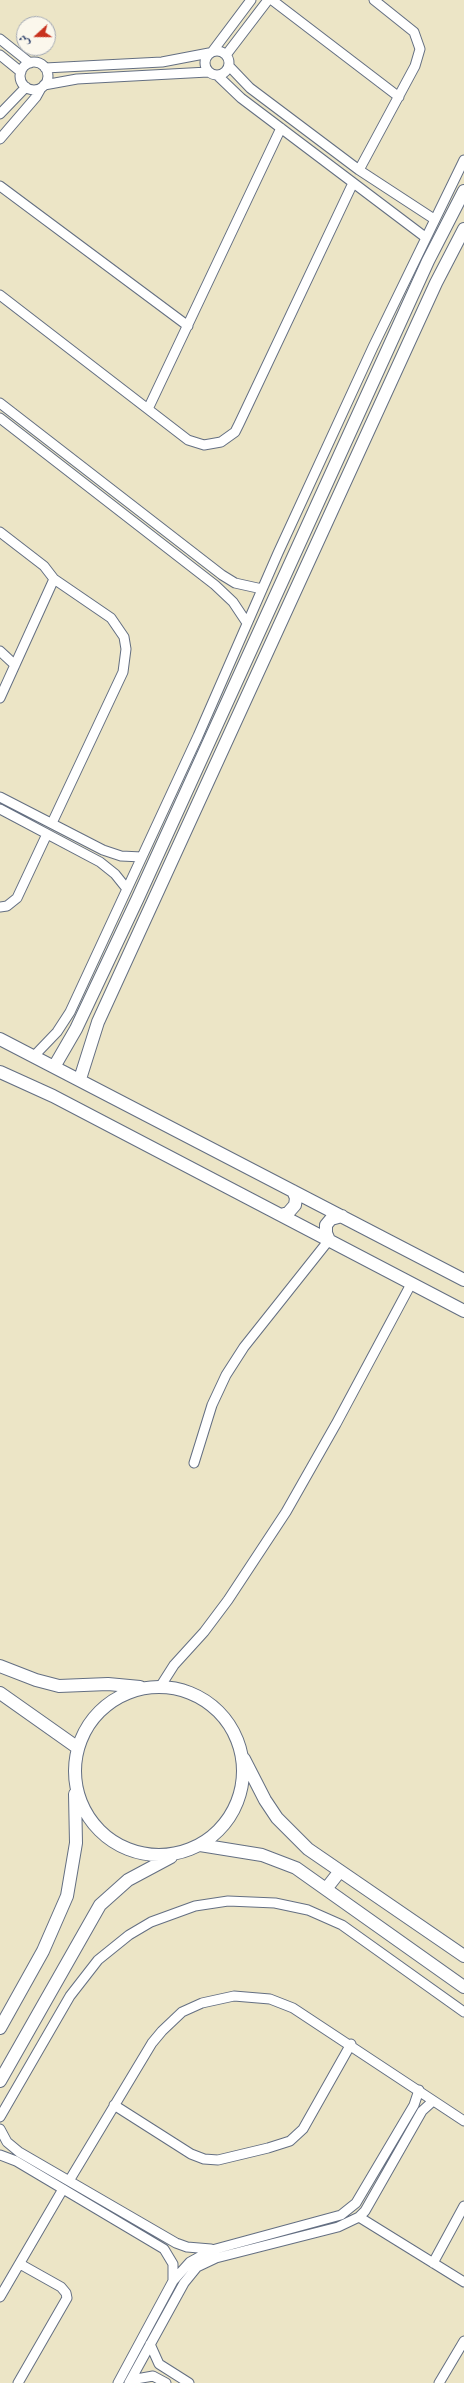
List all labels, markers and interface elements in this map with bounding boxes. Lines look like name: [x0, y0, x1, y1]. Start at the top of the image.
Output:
north arrow: [16, 16, 56, 56]
text: ش: [16, 32, 34, 48]

